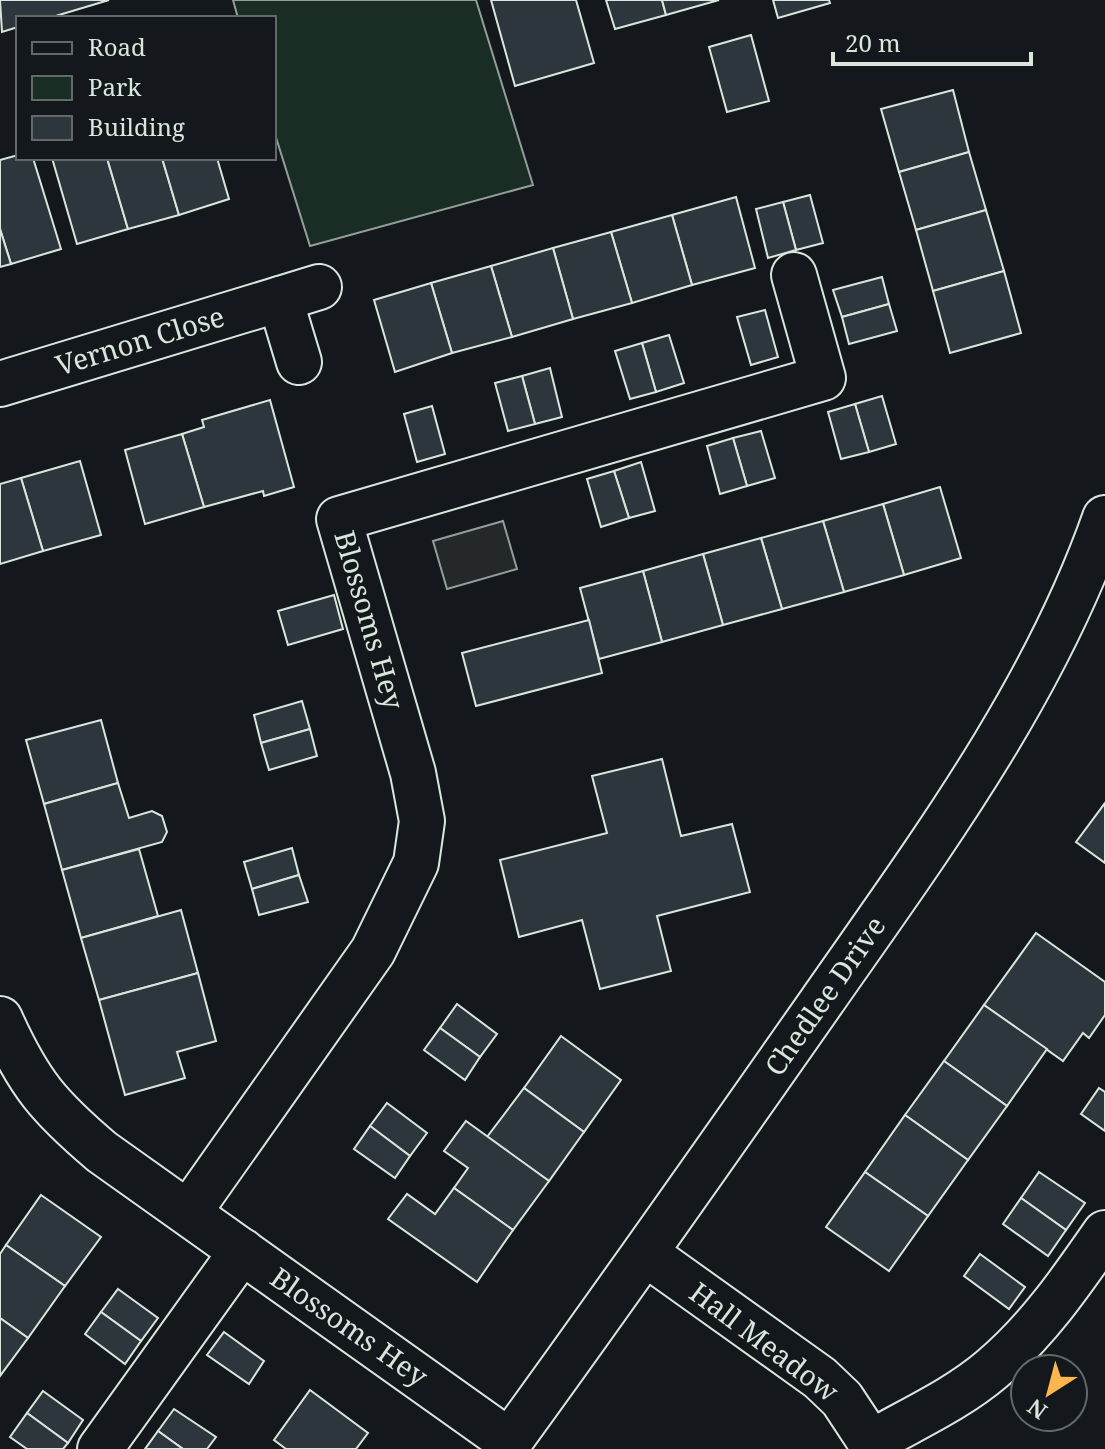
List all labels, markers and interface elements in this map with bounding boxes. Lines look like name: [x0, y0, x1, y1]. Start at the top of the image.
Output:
legend: [16, 16, 276, 160]
scale bar: [833, 16, 1031, 66]
text: 20 m: [845, 26, 901, 59]
text: Road: [88, 30, 146, 63]
text: Park: [88, 70, 142, 103]
text: Building: [88, 110, 185, 143]
street label: Vernon Close: [51, 296, 229, 384]
street label: Blossoms Hey: [326, 526, 414, 714]
street label: Chedlee Drive: [755, 908, 893, 1083]
street label: Blossoms Hey: [263, 1258, 436, 1395]
street label: Hall Meadow: [682, 1273, 847, 1410]
north arrow: [1009, 1353, 1089, 1433]
text: N: [1021, 1393, 1052, 1427]

